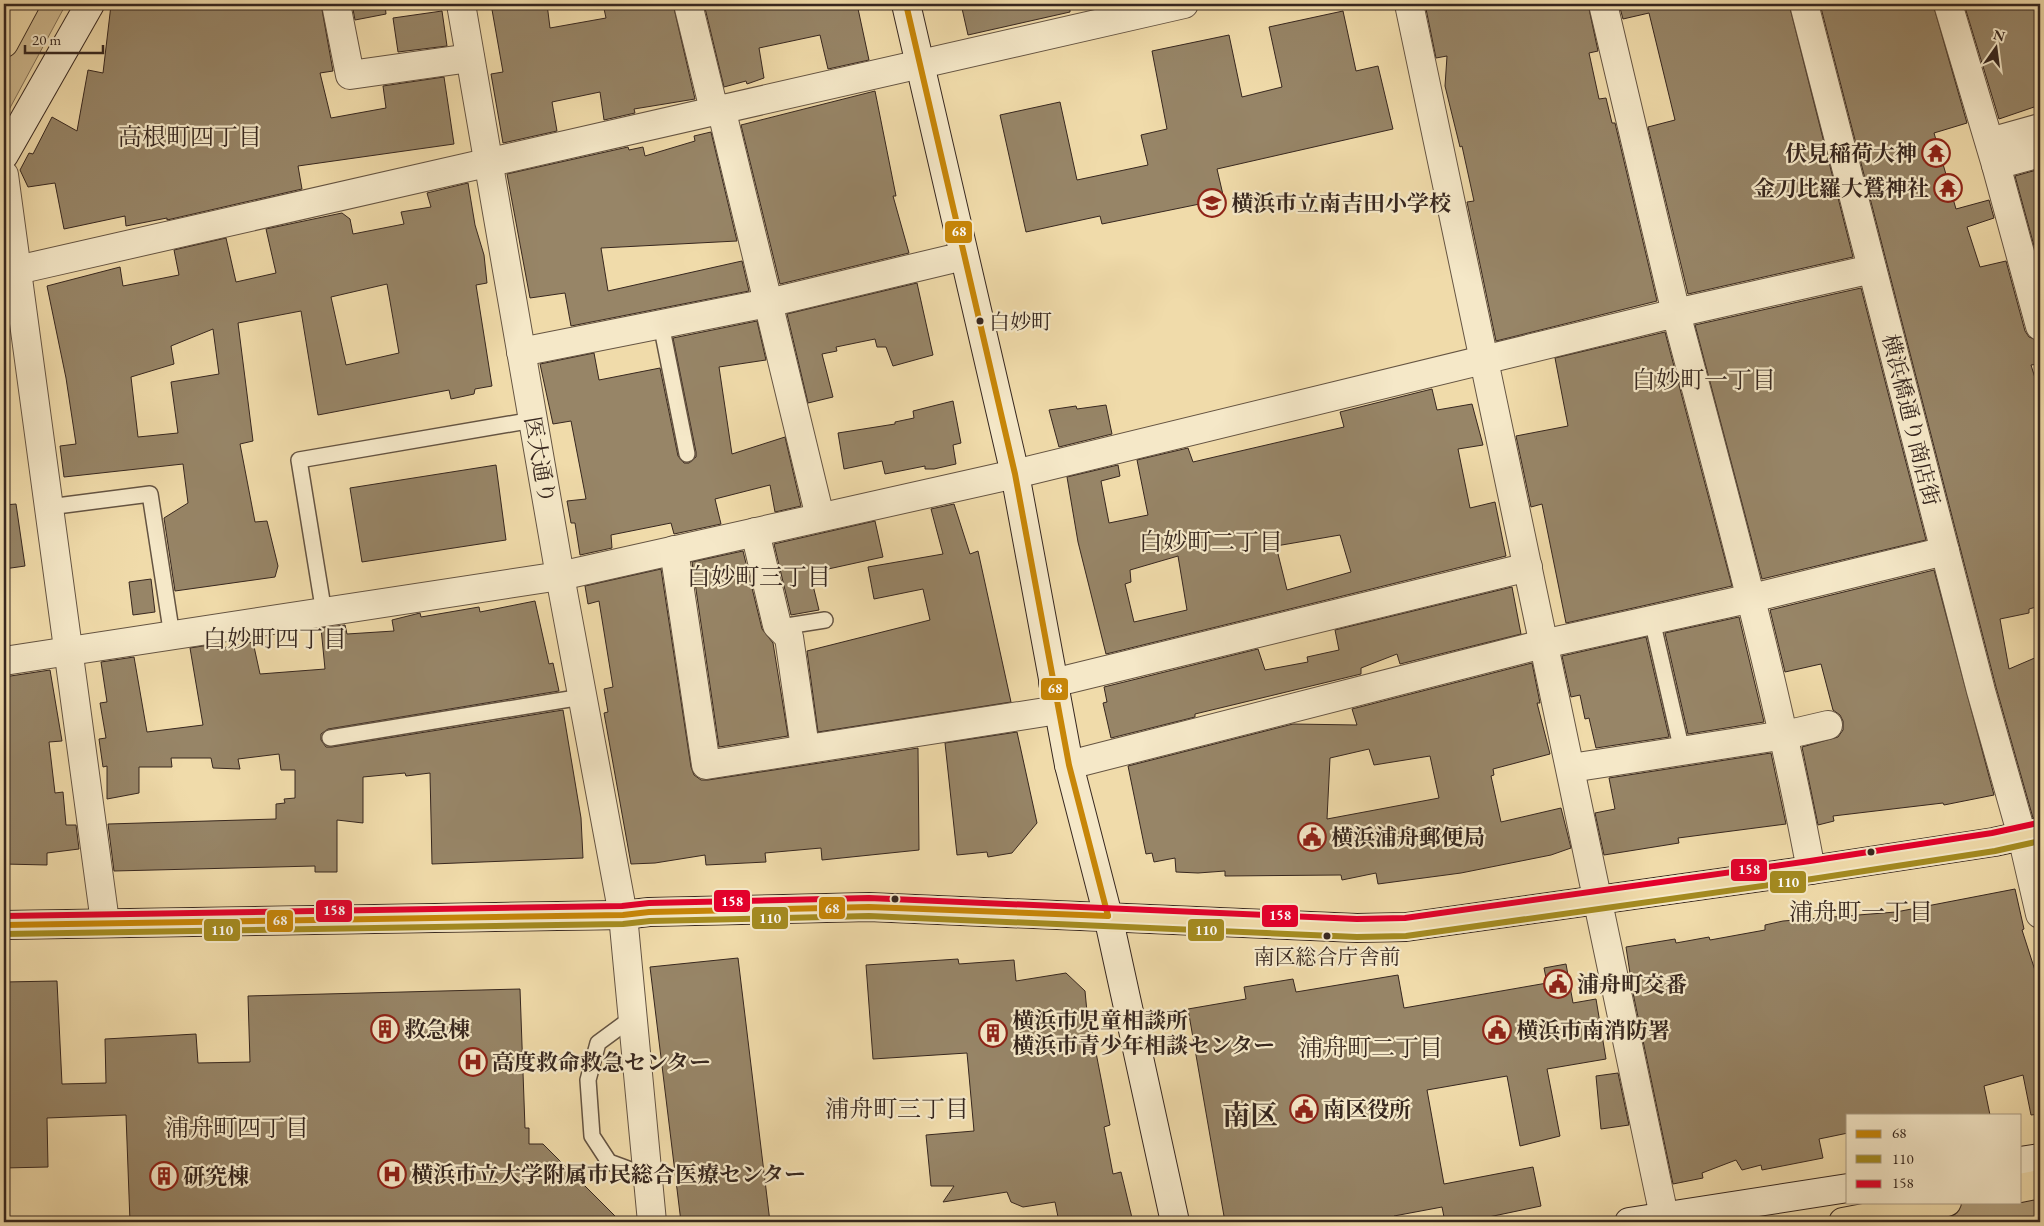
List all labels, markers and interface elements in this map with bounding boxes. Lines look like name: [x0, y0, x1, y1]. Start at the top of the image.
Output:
scale bar: [25, 22, 102, 54]
north arrow: [1972, 22, 2022, 72]
text: N: [1991, 25, 2007, 46]
text: 20 m: [32, 30, 61, 49]
district label: 高根町四丁目: [118, 121, 262, 152]
temple icon: 伏見稲荷大神: [1921, 138, 1951, 168]
place label: 伏見稲荷大神: [1785, 139, 1917, 168]
temple icon: 金刀比羅大鷲神社: [1933, 173, 1963, 203]
place label: 金刀比羅大鷲神社: [1753, 174, 1929, 203]
school or university icon: 横浜市立南吉田小学校: [1197, 188, 1227, 218]
place label: 横浜市立南吉田小学校: [1231, 189, 1451, 218]
line badge: 68: [944, 220, 973, 244]
text: 68: [952, 222, 966, 240]
place label: 白妙町: [989, 308, 1052, 335]
marker: 白妙町: [975, 316, 985, 326]
street label: 横浜橋通り商店街: [1876, 331, 1946, 509]
district label: 白妙町一丁目: [1632, 364, 1776, 395]
street label: 医大通り: [518, 414, 562, 506]
district label: 白妙町二丁目: [1139, 526, 1283, 557]
district label: 白妙町三丁目: [687, 561, 831, 592]
district label: 白妙町四丁目: [203, 623, 347, 654]
line badge: 68: [1040, 677, 1069, 701]
text: 68: [1048, 679, 1062, 697]
public building icon: 横浜浦舟郵便局: [1297, 822, 1327, 852]
place label: 横浜浦舟郵便局: [1331, 823, 1485, 852]
unlabelled marker: [1866, 847, 1876, 857]
line badge: 158: [1730, 858, 1768, 882]
text: 158: [1738, 860, 1760, 878]
line badge: 110: [1769, 870, 1807, 894]
text: 110: [1777, 873, 1800, 891]
line badge: 158: [713, 889, 751, 913]
text: 158: [721, 892, 743, 910]
unlabelled marker: [890, 894, 900, 904]
line badge: 68: [818, 896, 846, 920]
district label: 浦舟町一丁目: [1789, 896, 1933, 927]
line badge: 158: [315, 899, 353, 923]
text: 68: [825, 899, 839, 917]
text: 158: [323, 901, 345, 919]
line badge: 158: [1261, 904, 1299, 928]
line badge: 110: [751, 906, 789, 930]
text: 158: [1269, 906, 1291, 924]
line badge: 68: [266, 909, 294, 933]
text: 110: [759, 909, 782, 927]
text: 68: [273, 911, 287, 929]
line badge: 110: [203, 918, 241, 942]
line badge: 110: [1187, 918, 1225, 942]
text: 110: [211, 921, 234, 939]
text: 110: [1195, 921, 1218, 939]
marker: 南区総合庁舎前: [1322, 931, 1332, 941]
place label: 南区総合庁舎前: [1254, 943, 1401, 970]
public building icon: 浦舟町交番: [1543, 969, 1573, 999]
place label: 浦舟町交番: [1577, 970, 1687, 999]
place label: 横浜市児童相談所 横浜市青少年相談センター: [1012, 1006, 1275, 1060]
building icon: 救急棟: [370, 1014, 400, 1044]
place label: 救急棟: [404, 1015, 470, 1044]
public building icon: 横浜市南消防署: [1482, 1015, 1512, 1045]
place label: 横浜市南消防署: [1516, 1016, 1670, 1045]
building icon: 横浜市児童相談所 横浜市青少年相談センター: [978, 1018, 1008, 1048]
district label: 浦舟町二丁目: [1299, 1032, 1443, 1063]
hospital icon: 高度救命救急センター: [458, 1047, 488, 1077]
place label: 高度救命救急センター: [492, 1048, 711, 1077]
district label: 浦舟町三丁目: [825, 1093, 969, 1124]
public building icon: 南区役所: [1289, 1094, 1319, 1124]
place label: 南区役所: [1323, 1095, 1411, 1124]
district label: 南区: [1222, 1097, 1278, 1133]
district label: 浦舟町四丁目: [165, 1112, 309, 1143]
legend: [1846, 1114, 2022, 1204]
text: 68: [1892, 1123, 1906, 1142]
text: 110: [1892, 1149, 1914, 1168]
hospital icon: 横浜市立大学附属市民総合医療センター: [377, 1159, 407, 1189]
place label: 横浜市立大学附属市民総合医療センター: [411, 1160, 806, 1189]
building icon: 研究棟: [149, 1161, 179, 1191]
place label: 研究棟: [183, 1162, 249, 1191]
text: 158: [1892, 1173, 1914, 1192]

